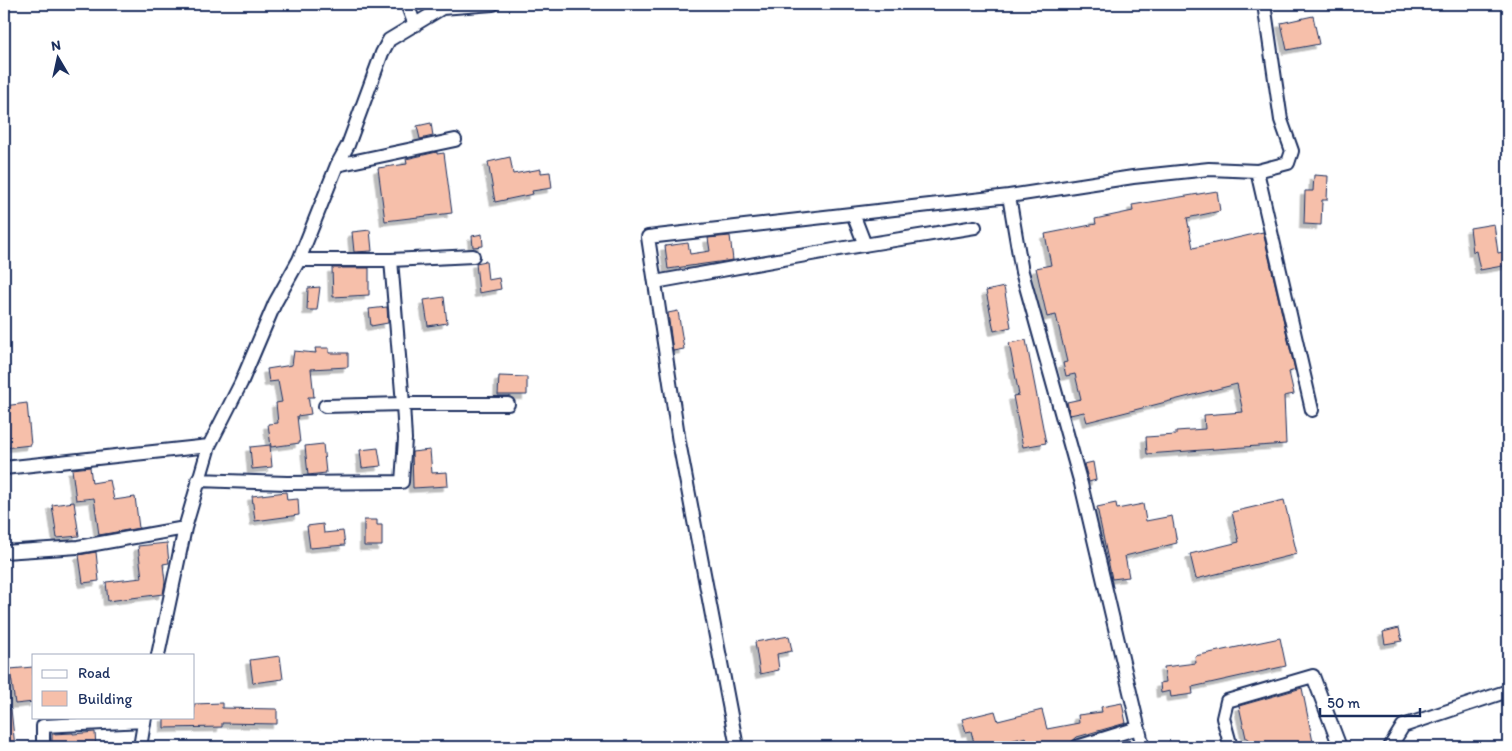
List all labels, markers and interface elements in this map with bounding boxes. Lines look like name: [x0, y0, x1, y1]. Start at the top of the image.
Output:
north arrow: [32, 32, 82, 82]
text: N: [50, 37, 62, 55]
legend: [32, 654, 195, 718]
text: Road: [78, 664, 111, 682]
scale bar: [1320, 686, 1420, 718]
text: Building: [78, 690, 132, 708]
text: 50 m: [1327, 694, 1360, 712]

